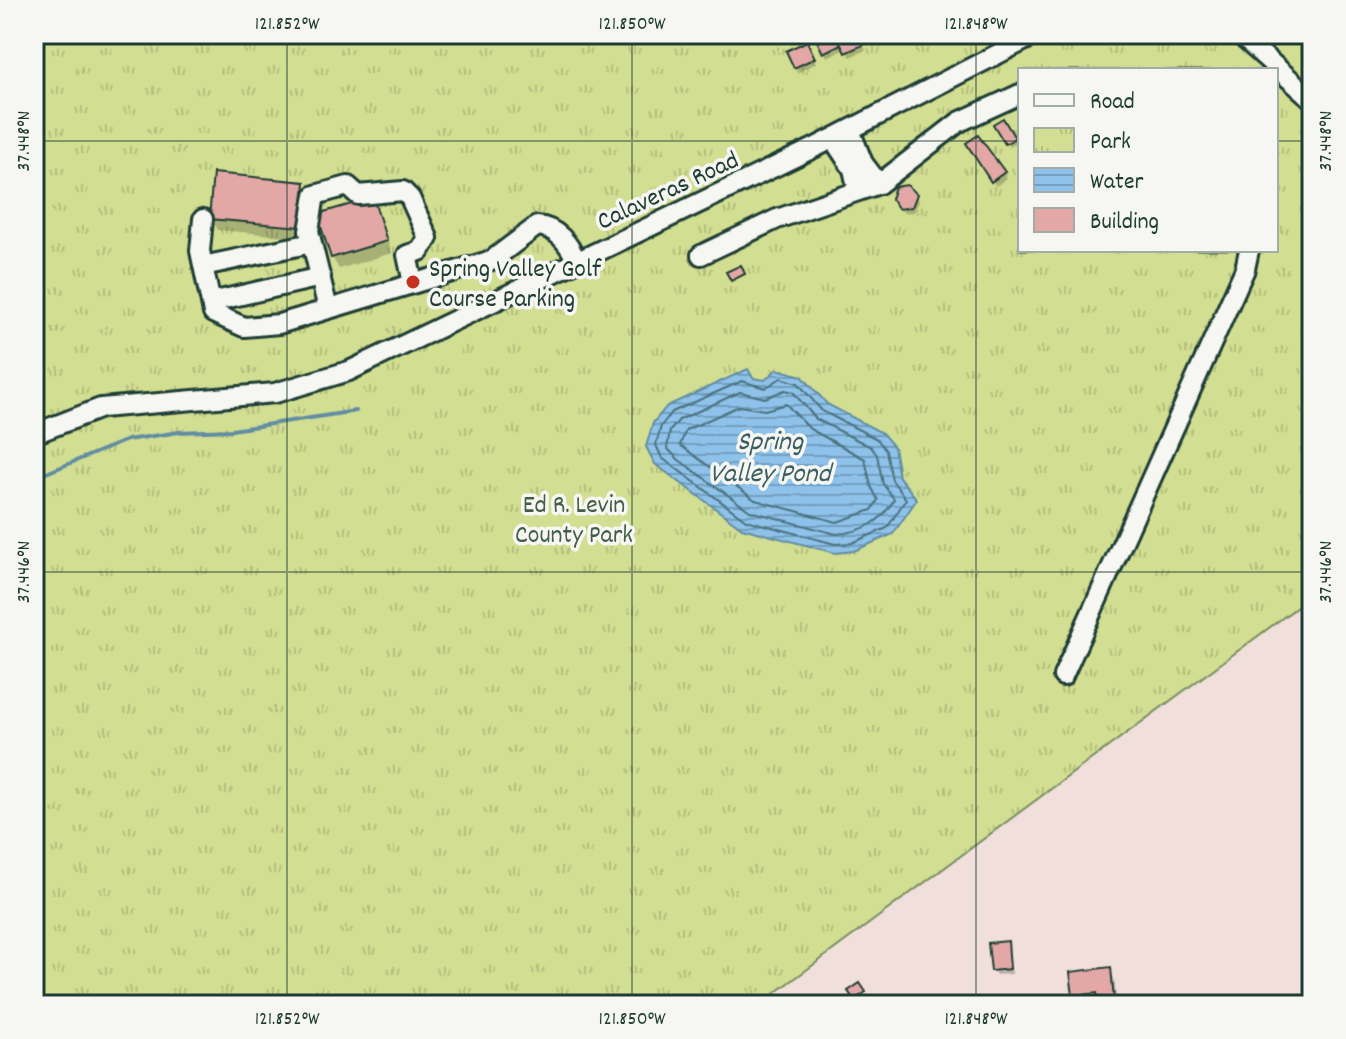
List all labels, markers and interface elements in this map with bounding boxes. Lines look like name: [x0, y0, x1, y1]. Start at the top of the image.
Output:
text: 121.852°W: [255, 11, 320, 39]
text: 121.850°W: [599, 11, 666, 39]
text: 121.848°W: [944, 11, 1008, 39]
legend: [1018, 68, 1278, 252]
text: Road: [1090, 86, 1135, 120]
text: 37.448°N: [11, 111, 39, 171]
text: 37.448°N: [1313, 111, 1341, 171]
text: Park: [1090, 126, 1131, 160]
street label: Calaveras Road: [591, 143, 746, 241]
text: Water: [1090, 166, 1143, 200]
text: Building: [1090, 206, 1159, 240]
place label: Spring Valley Golf Course Parking: [429, 252, 602, 319]
marker: Spring Valley Golf Course Parking: [404, 273, 422, 291]
water label: Spring Valley Pond: [709, 424, 834, 496]
park label: Ed R. Levin County Park: [515, 488, 633, 555]
text: 37.446°N: [11, 541, 39, 603]
text: 37.446°N: [1313, 541, 1341, 603]
text: 121.852°W: [255, 1006, 320, 1034]
text: 121.850°W: [599, 1006, 666, 1034]
text: 121.848°W: [944, 1006, 1008, 1034]

